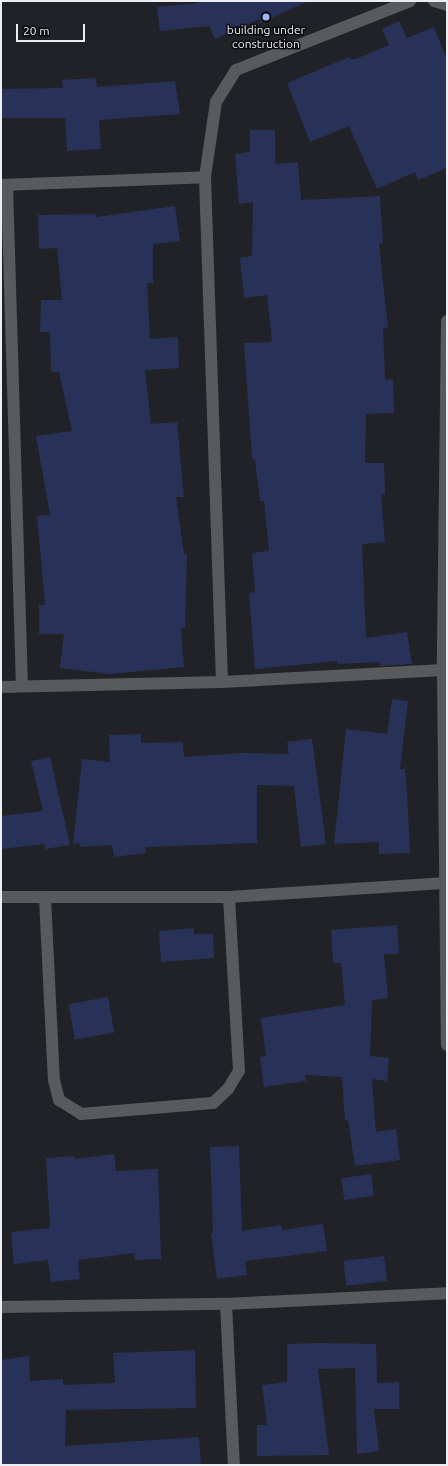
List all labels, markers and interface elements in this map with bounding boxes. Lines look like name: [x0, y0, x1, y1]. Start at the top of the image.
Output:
marker: building under construction: [261, 12, 271, 22]
scale bar: [18, 16, 87, 42]
place label: building under construction: [227, 23, 305, 51]
text: 20 m: [23, 24, 50, 37]

